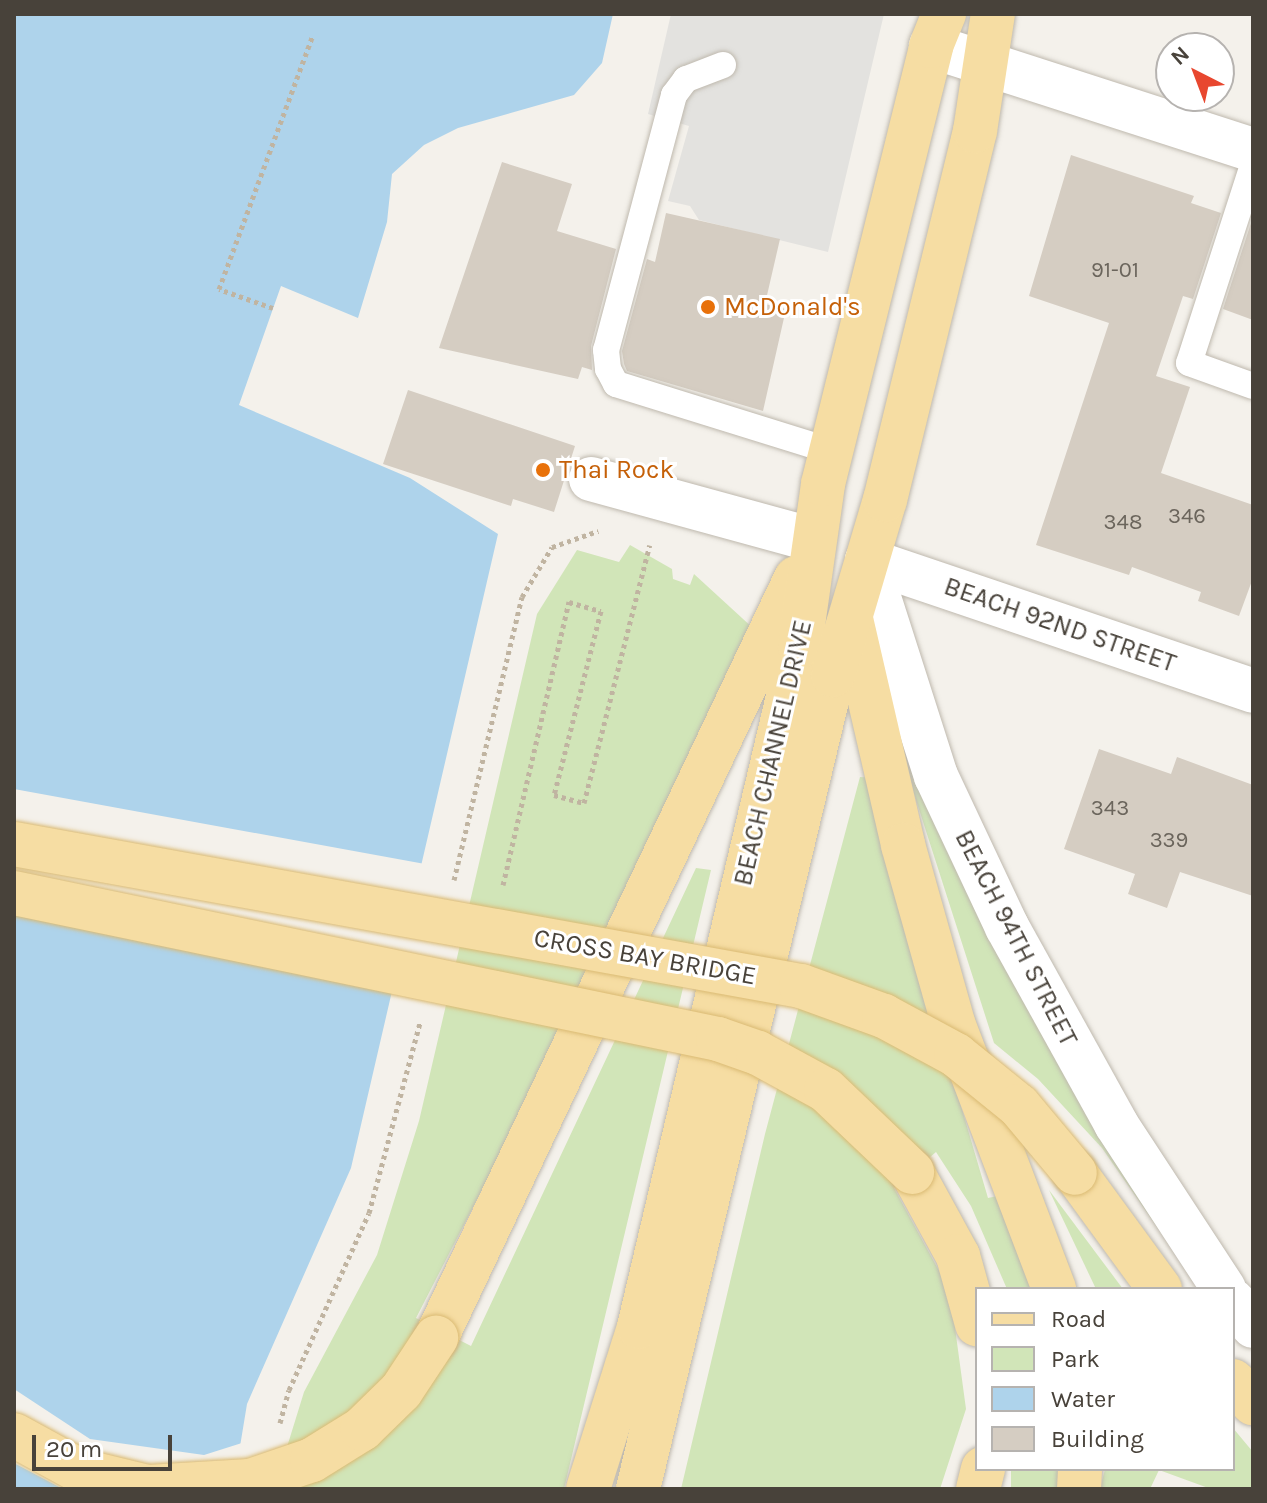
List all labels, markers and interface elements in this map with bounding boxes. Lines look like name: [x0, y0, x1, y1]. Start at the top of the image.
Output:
north arrow: [1155, 32, 1235, 112]
text: N: [1166, 41, 1195, 71]
house number: 91-01: [1091, 258, 1139, 284]
place label: McDonald's: [724, 291, 861, 323]
marker: McDonald's: [699, 298, 717, 316]
place label: Thai Rock: [559, 454, 674, 486]
marker: Thai Rock: [534, 461, 552, 479]
house number: 346: [1168, 504, 1206, 530]
house number: 348: [1104, 510, 1142, 536]
street label: BEACH 92ND STREET: [940, 571, 1180, 679]
street label: BEACH CHANNEL DRIVE: [727, 617, 819, 889]
house number: 343: [1091, 796, 1129, 822]
street label: BEACH 94TH STREET: [948, 825, 1084, 1051]
house number: 339: [1150, 828, 1188, 854]
street label: CROSS BAY BRIDGE: [532, 922, 758, 992]
legend: [975, 1287, 1235, 1471]
text: Road: [1051, 1305, 1106, 1333]
text: Park: [1051, 1345, 1100, 1373]
text: Water: [1051, 1385, 1115, 1413]
scale bar: [36, 1419, 176, 1469]
text: Building: [1051, 1425, 1144, 1453]
text: 20 m: [46, 1435, 102, 1463]

